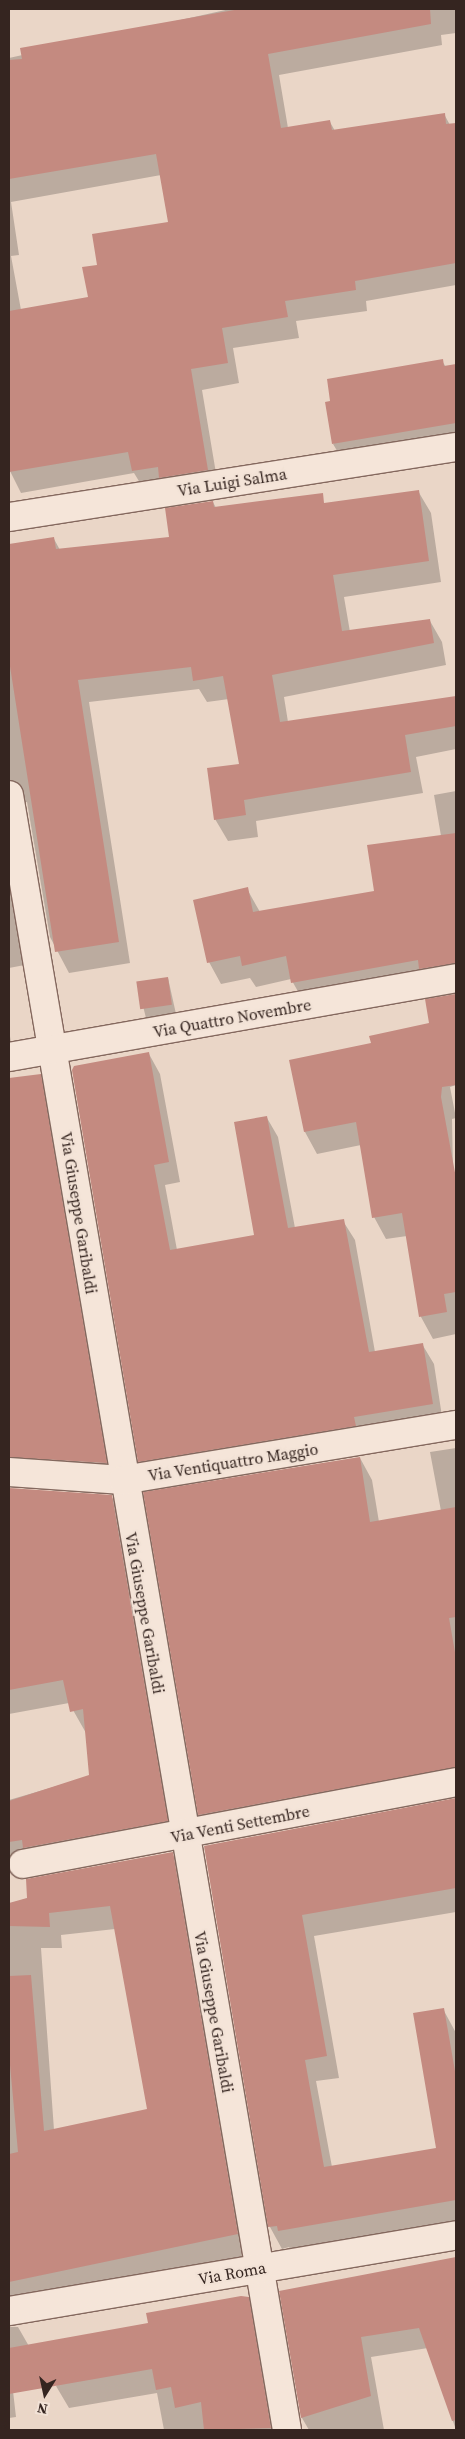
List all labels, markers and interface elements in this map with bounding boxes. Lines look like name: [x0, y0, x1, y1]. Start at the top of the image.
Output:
street label: Via Luigi Salma: [176, 464, 288, 500]
street label: Via Quattro Novembre: [152, 995, 312, 1041]
street label: Via Giuseppe Garibaldi: [57, 1131, 101, 1295]
street label: Via Ventiquattro Maggio: [146, 1439, 320, 1485]
street label: Via Giuseppe Garibaldi: [121, 1531, 169, 1695]
street label: Via Venti Settembre: [169, 1801, 311, 1847]
street label: Via Giuseppe Garibaldi: [190, 1930, 238, 2094]
street label: Via Roma: [197, 2258, 267, 2288]
north arrow: [20, 2369, 70, 2419]
text: N: [36, 2398, 49, 2420]

